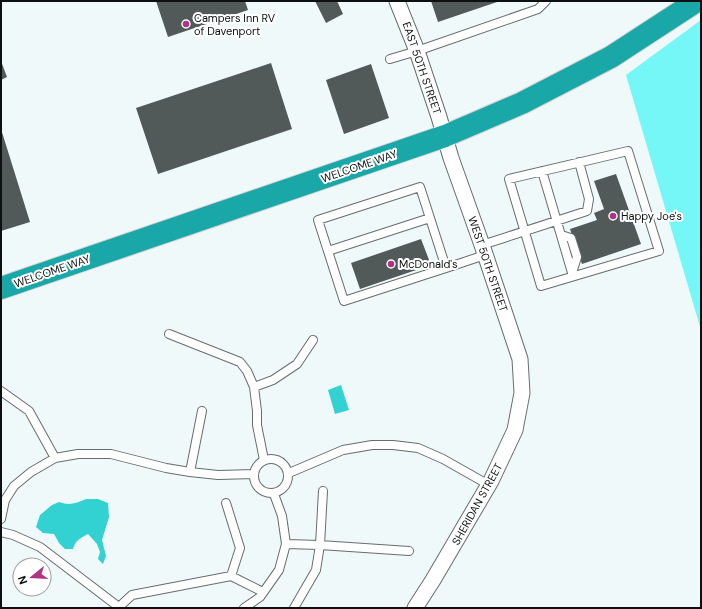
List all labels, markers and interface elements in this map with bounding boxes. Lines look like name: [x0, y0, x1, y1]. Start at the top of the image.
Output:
place label: Campers Inn RV of Davenport: [194, 11, 276, 38]
marker: Campers Inn RV of Davenport: [181, 19, 191, 29]
street label: EAST 50TH STREET: [400, 20, 444, 116]
street label: WELCOME WAY: [319, 146, 399, 186]
place label: Happy Joe's: [621, 209, 682, 223]
marker: Happy Joe's: [608, 211, 618, 221]
street label: WEST 50TH STREET: [465, 214, 511, 314]
street label: WELCOME WAY: [12, 251, 92, 291]
place label: McDonald's: [399, 257, 458, 271]
marker: McDonald's: [386, 259, 396, 269]
street label: SHERIDAN STREET: [449, 461, 505, 547]
north arrow: [12, 557, 52, 597]
text: N: [15, 574, 30, 586]

